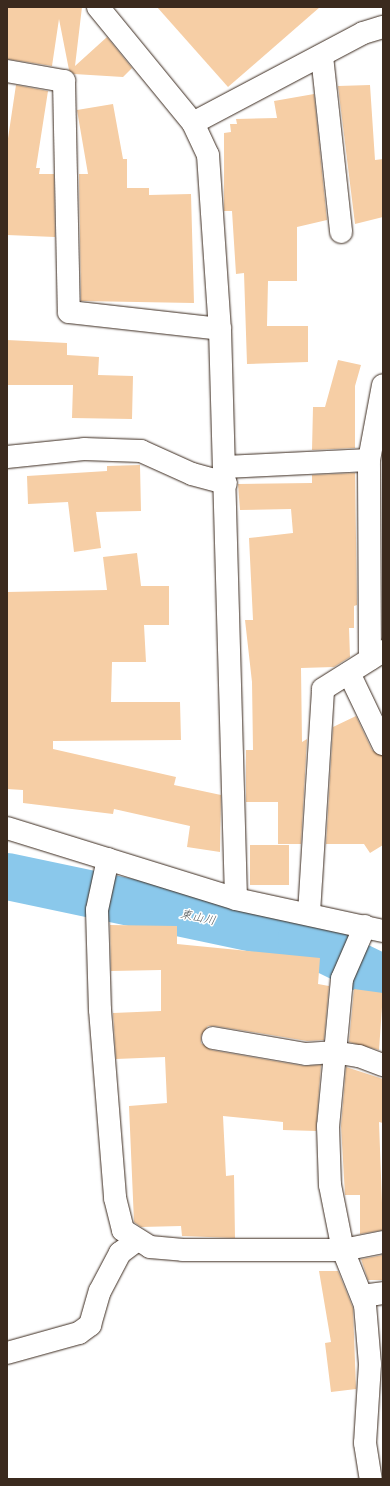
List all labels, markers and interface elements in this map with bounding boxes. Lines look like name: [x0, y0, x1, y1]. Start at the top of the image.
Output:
water label: 東山川: [179, 906, 217, 928]

